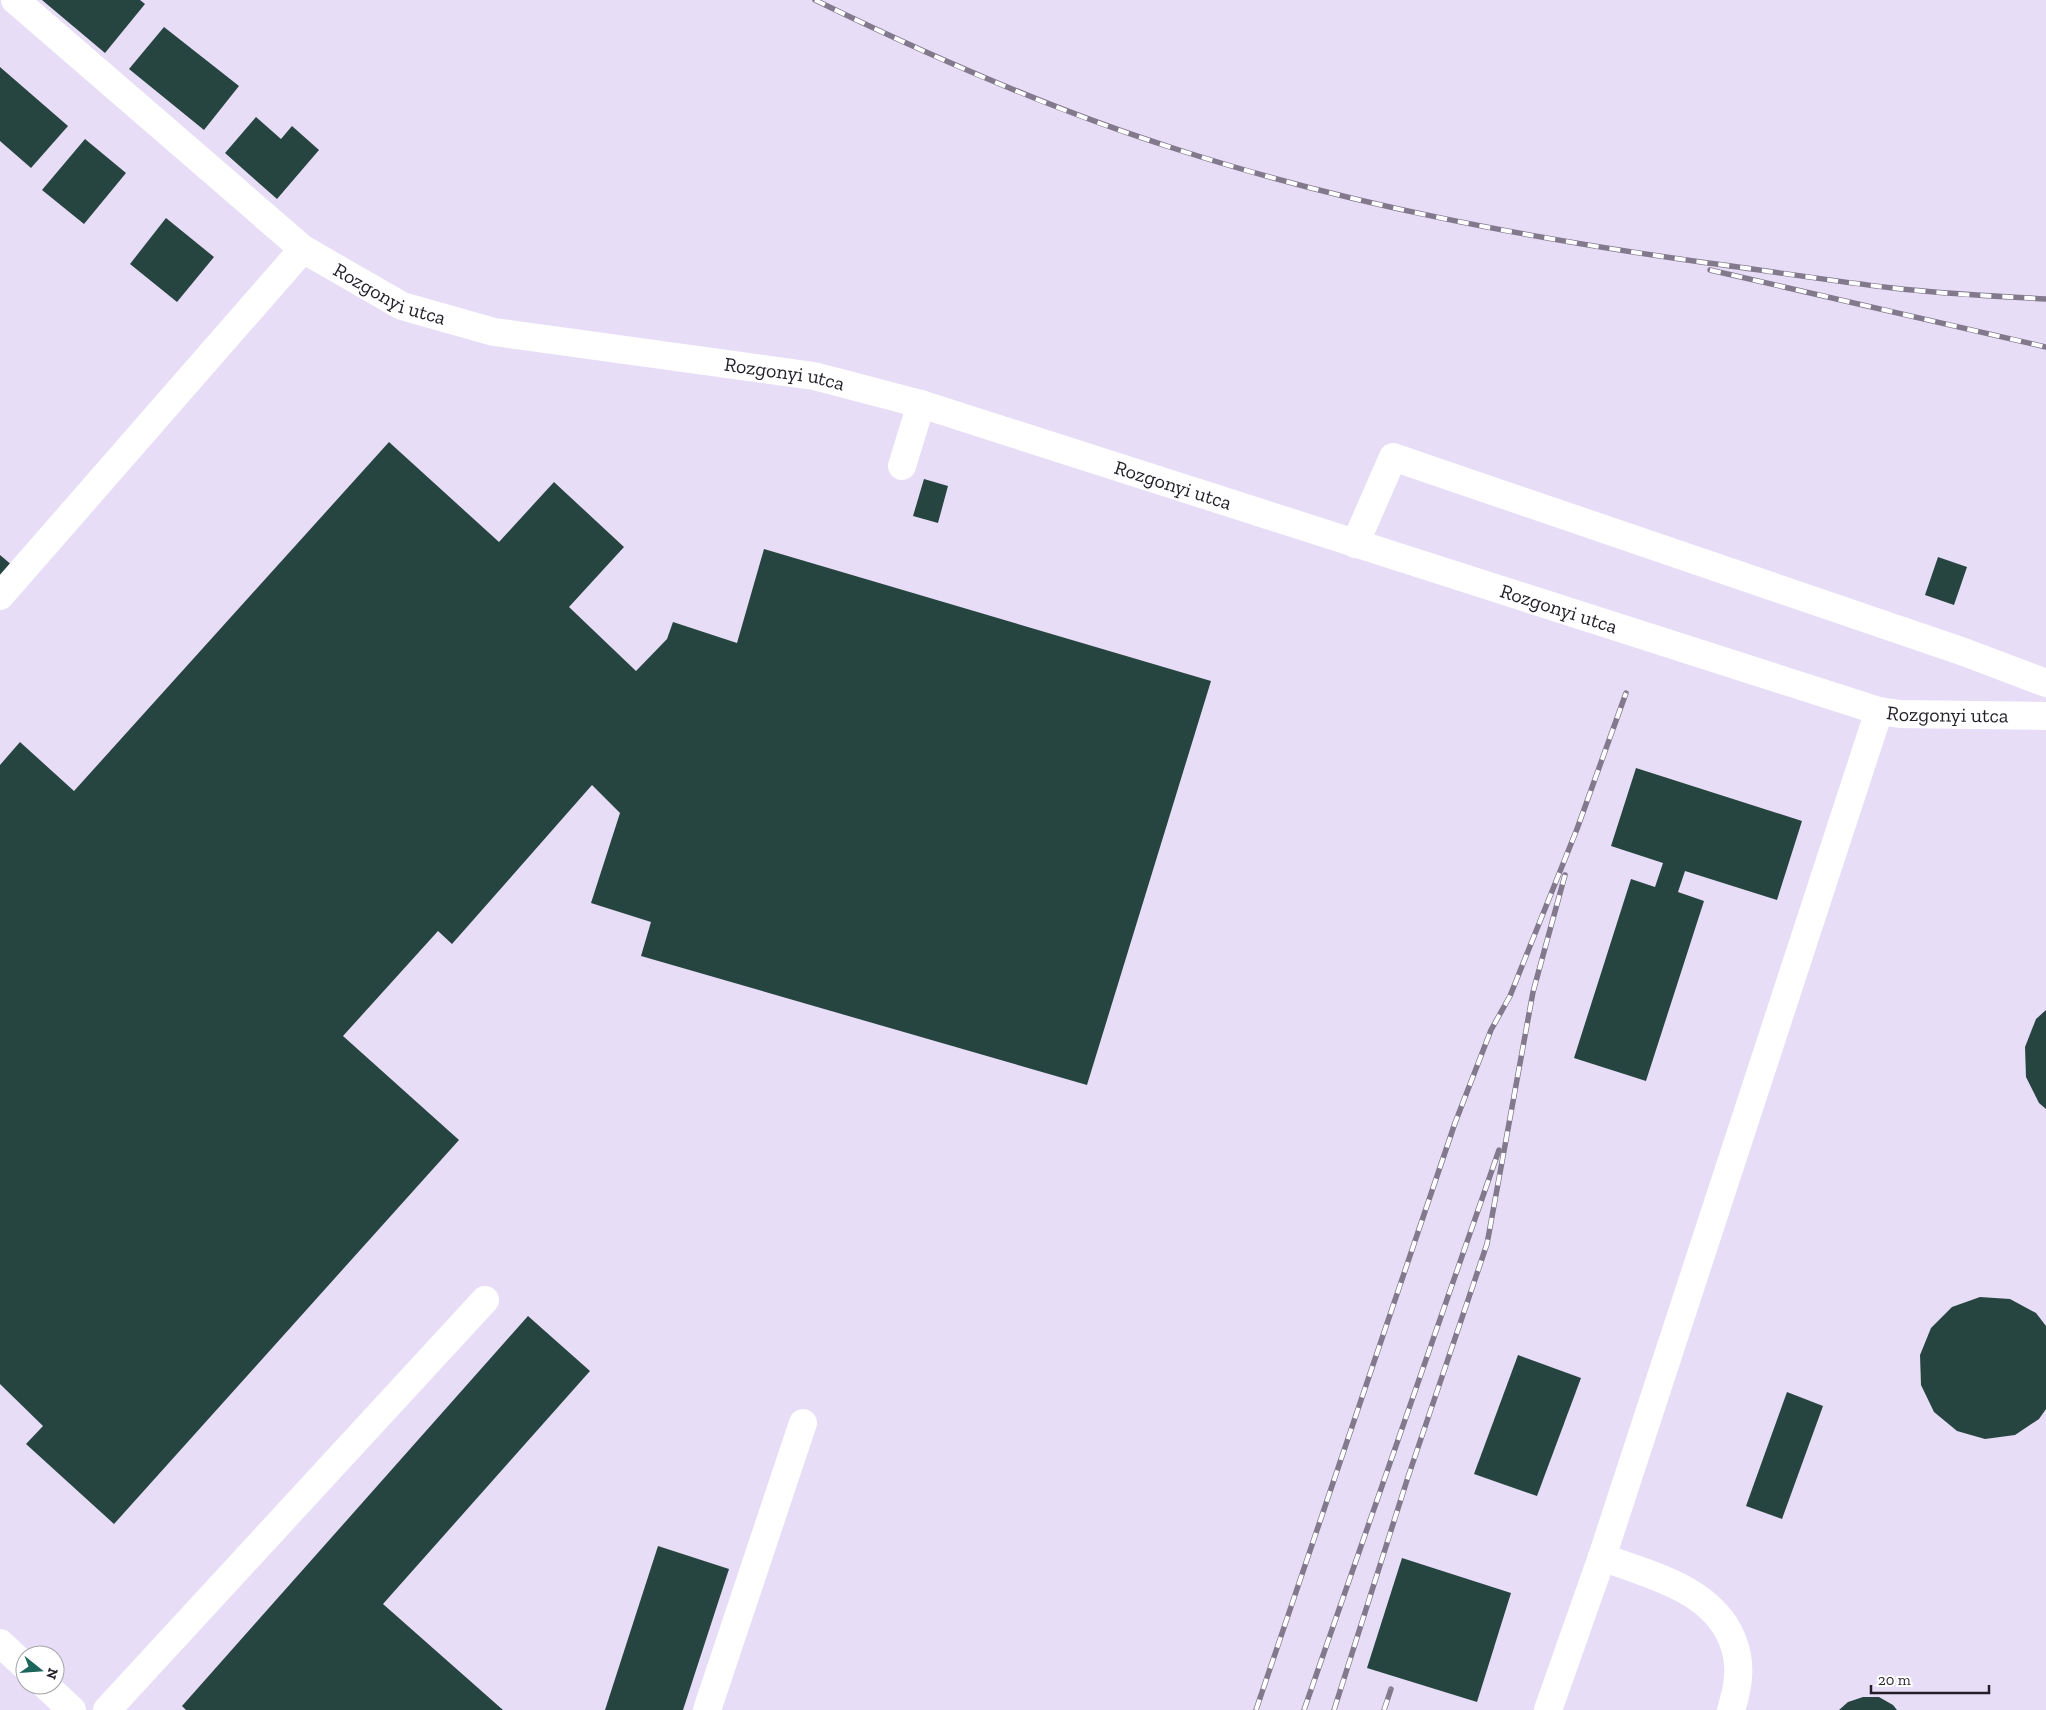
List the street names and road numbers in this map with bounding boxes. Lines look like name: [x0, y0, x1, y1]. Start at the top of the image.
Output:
street label: Rozgonyi utca: [329, 257, 449, 330]
street label: Rozgonyi utca: [723, 352, 848, 396]
street label: Rozgonyi utca: [1112, 455, 1235, 515]
street label: Rozgonyi utca: [1497, 578, 1621, 639]
street label: Rozgonyi utca: [1885, 700, 2009, 727]

